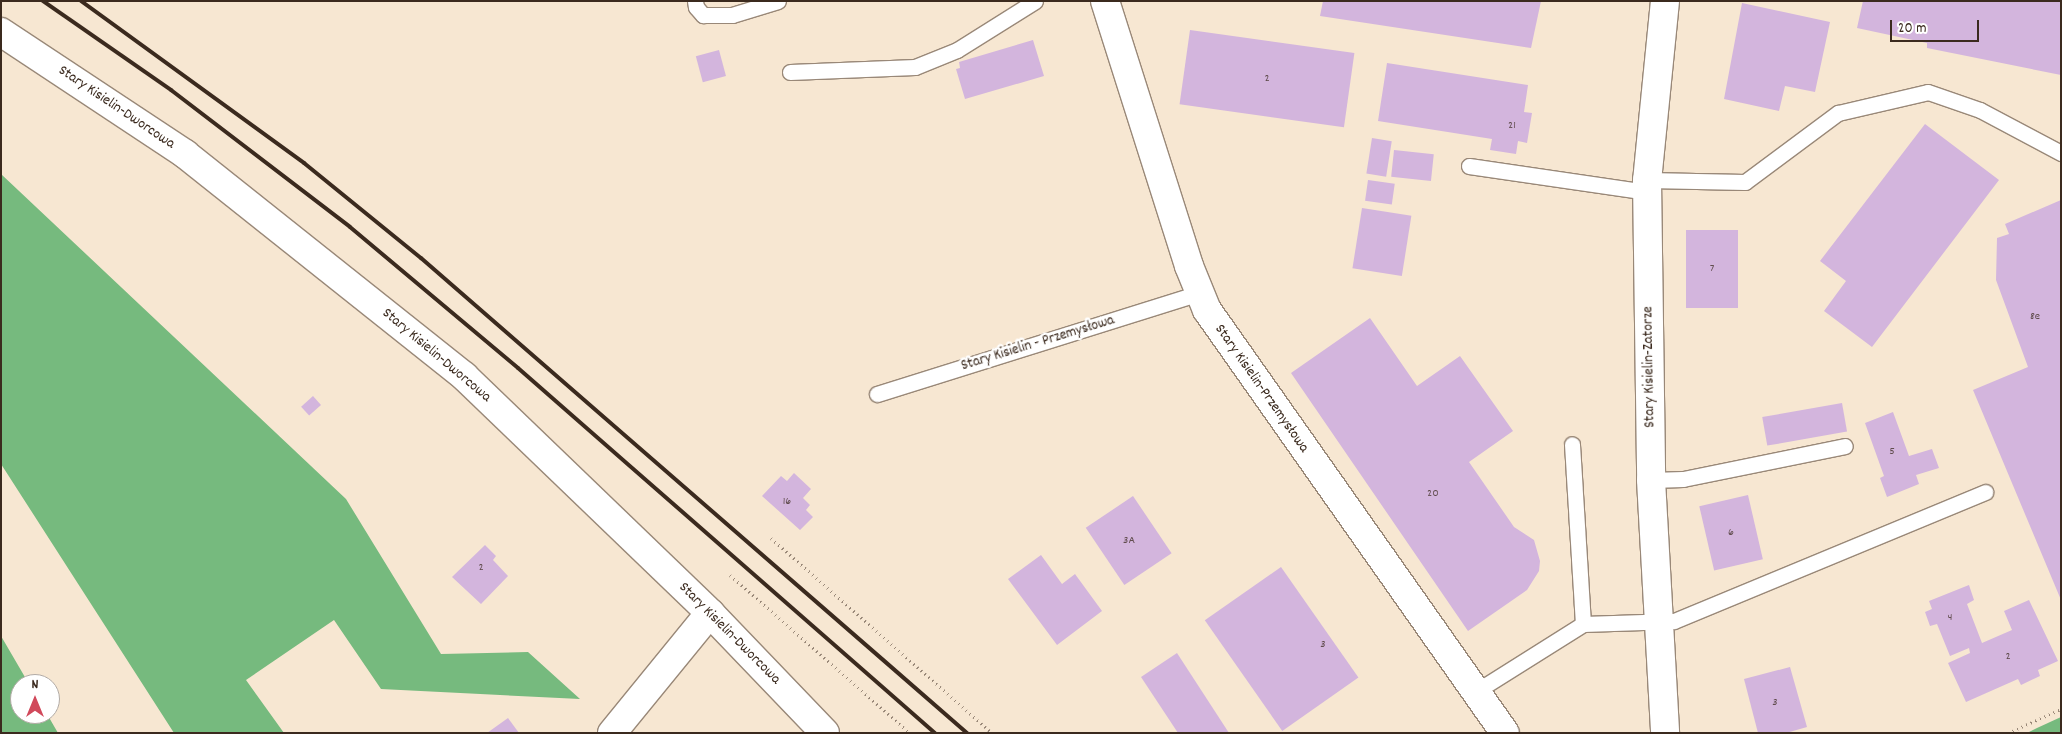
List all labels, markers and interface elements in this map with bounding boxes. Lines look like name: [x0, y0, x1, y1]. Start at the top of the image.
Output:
scale bar: [1892, 10, 1981, 42]
text: 20 m: [1898, 18, 1926, 40]
street label: Stary Kisielin-Dworcowa: [54, 62, 178, 154]
house number: 2: [1264, 72, 1270, 86]
house number: 21: [1508, 119, 1516, 133]
house number: 7: [1710, 262, 1714, 276]
street label: Stary Kisielin-Dworcowa: [378, 305, 494, 407]
street label: Stary Kisielin-Zatorze: [1640, 306, 1660, 428]
house number: 8e: [2030, 310, 2040, 324]
street label: Stary Kisielin - Przemysłowa: [959, 312, 1117, 376]
street label: Stary Kisielin-Przemysłowa: [1210, 321, 1312, 457]
house number: 5: [1889, 445, 1895, 459]
house number: 20: [1427, 487, 1439, 501]
house number: 16: [783, 495, 791, 509]
house number: 6: [1728, 526, 1734, 540]
house number: 3A: [1123, 534, 1135, 548]
house number: 2: [478, 561, 484, 575]
street label: Stary Kisielin-Dworcowa: [674, 579, 784, 689]
house number: 4: [1948, 611, 1952, 625]
house number: 3: [1320, 638, 1326, 652]
house number: 2: [2005, 650, 2011, 664]
north arrow: [10, 674, 60, 724]
text: N: [32, 675, 38, 695]
house number: 3: [1772, 696, 1778, 710]

